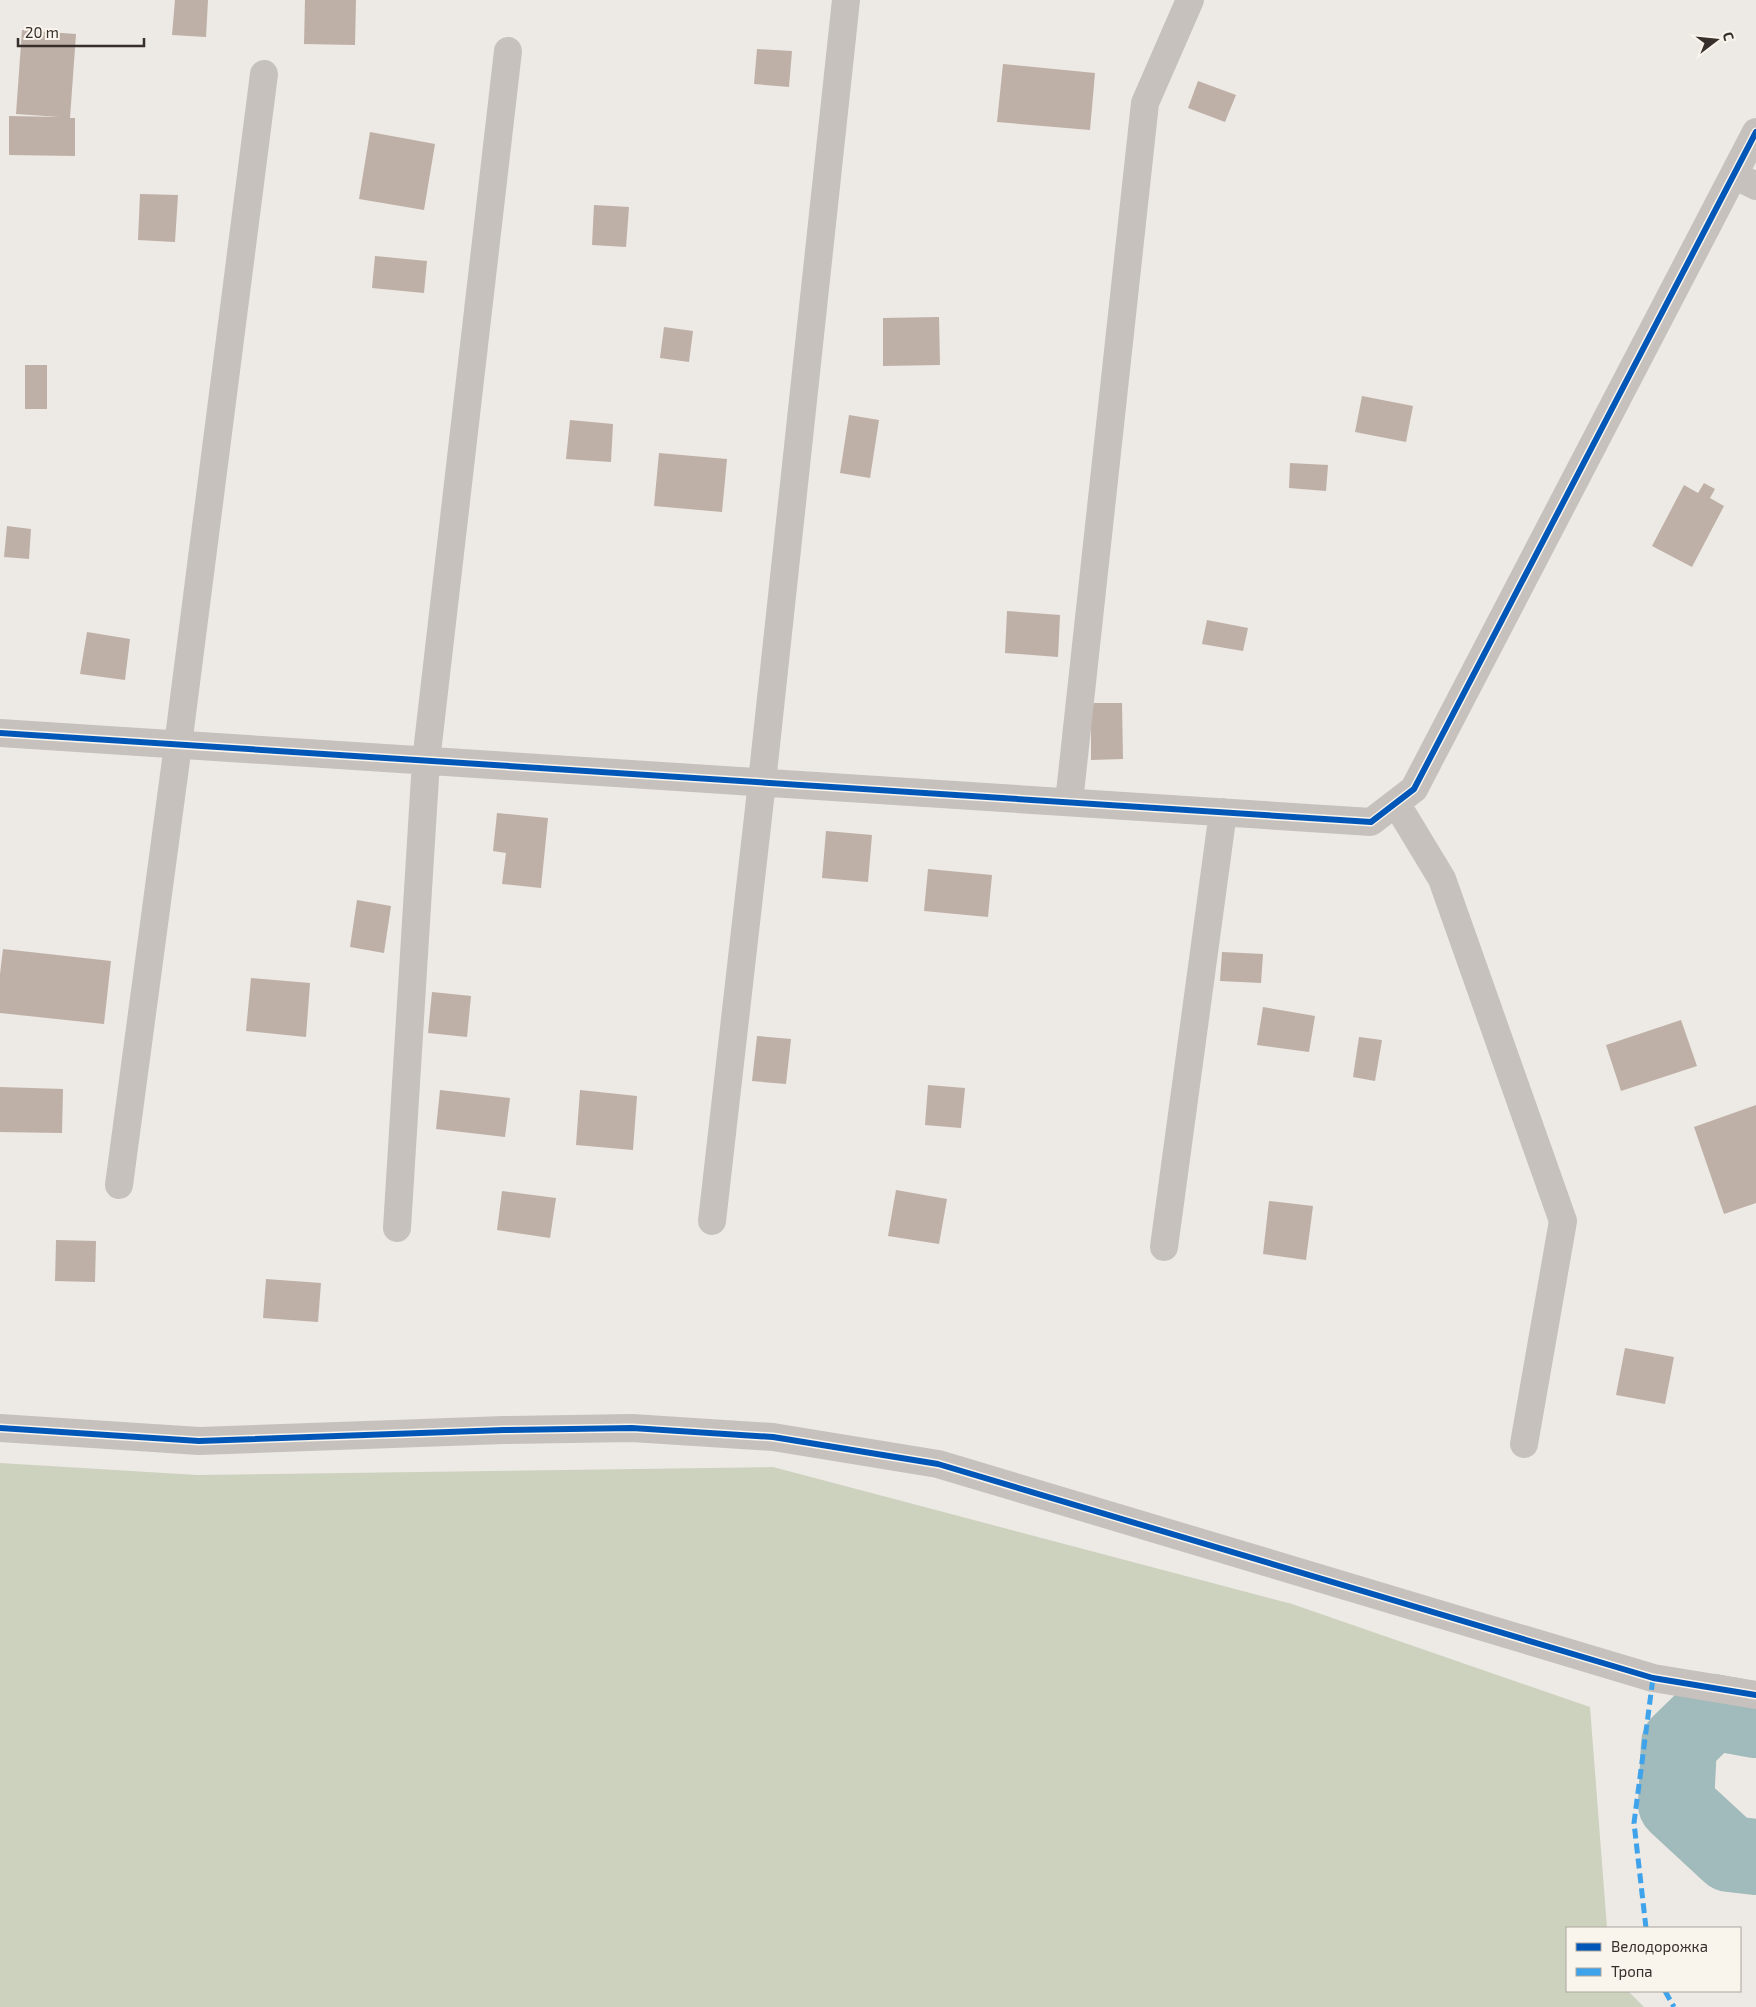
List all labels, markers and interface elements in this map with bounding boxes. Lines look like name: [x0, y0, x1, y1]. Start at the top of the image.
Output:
scale bar: [18, 15, 144, 47]
north arrow: [1691, 15, 1741, 65]
text: 20 m: [25, 23, 59, 41]
text: С: [1720, 30, 1738, 43]
legend: [1566, 1927, 1741, 1992]
text: Велодорожка: [1611, 1937, 1708, 1955]
text: Тропа: [1611, 1962, 1653, 1980]

